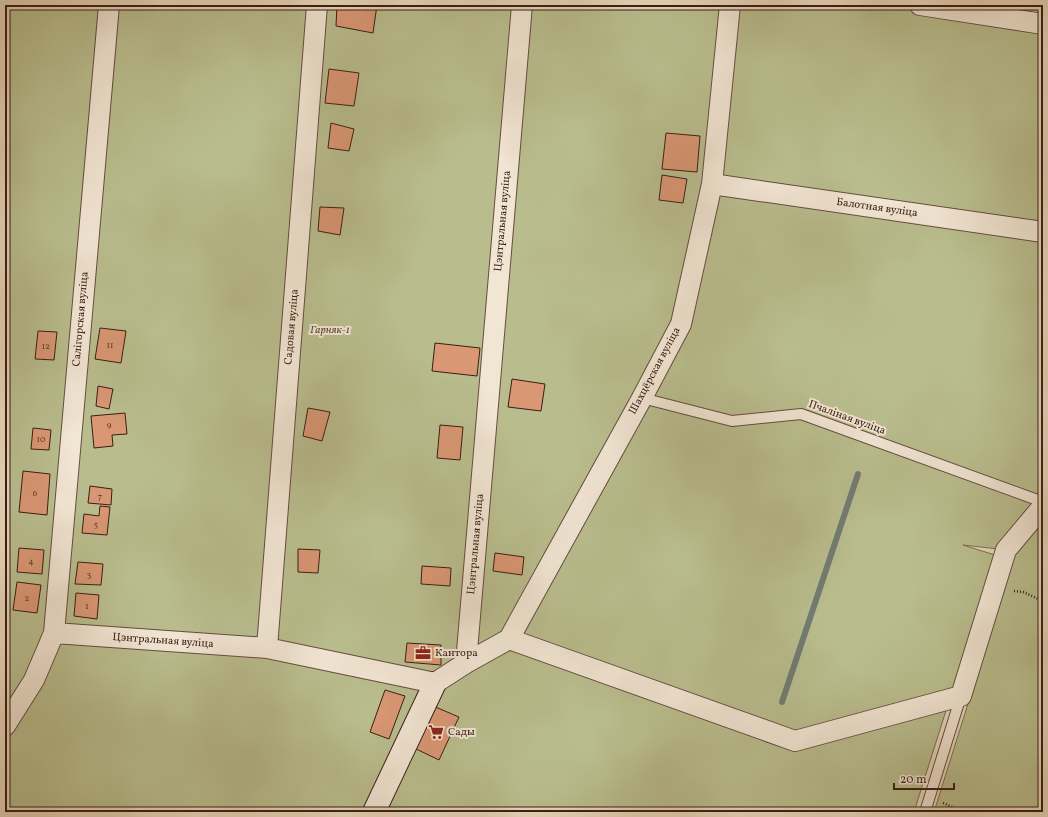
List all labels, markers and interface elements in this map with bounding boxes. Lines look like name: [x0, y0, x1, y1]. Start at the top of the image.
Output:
street label: Цэнтральная вуліца: [491, 169, 515, 272]
street label: Балотная вуліца: [835, 195, 919, 221]
street label: Салігорская вуліца: [69, 270, 93, 367]
street label: Садовая вуліца: [281, 288, 303, 366]
park label: Гарняк-1: [310, 323, 350, 338]
street label: Шахцёрская вуліца: [626, 324, 685, 417]
house number: 11: [107, 339, 113, 352]
house number: 12: [42, 340, 50, 353]
street label: Пчаліная вуліца: [806, 397, 888, 439]
house number: 9: [107, 419, 112, 432]
house number: 10: [37, 433, 46, 446]
house number: 6: [33, 487, 38, 500]
house number: 7: [98, 490, 102, 503]
street label: Цэнтральная вуліца: [464, 492, 488, 595]
house number: 5: [94, 518, 98, 531]
house number: 4: [28, 555, 34, 568]
house number: 3: [87, 568, 92, 581]
house number: 2: [25, 592, 30, 605]
house number: 1: [85, 600, 89, 613]
street label: Цэнтральная вуліца: [112, 630, 215, 652]
office icon: Кантора: [414, 644, 432, 662]
place label: Кантора: [435, 646, 478, 661]
supermarket icon: Сады: [427, 723, 445, 741]
place label: Сады: [448, 725, 475, 740]
scale bar: [894, 765, 954, 791]
text: 20 m: [900, 772, 927, 788]

